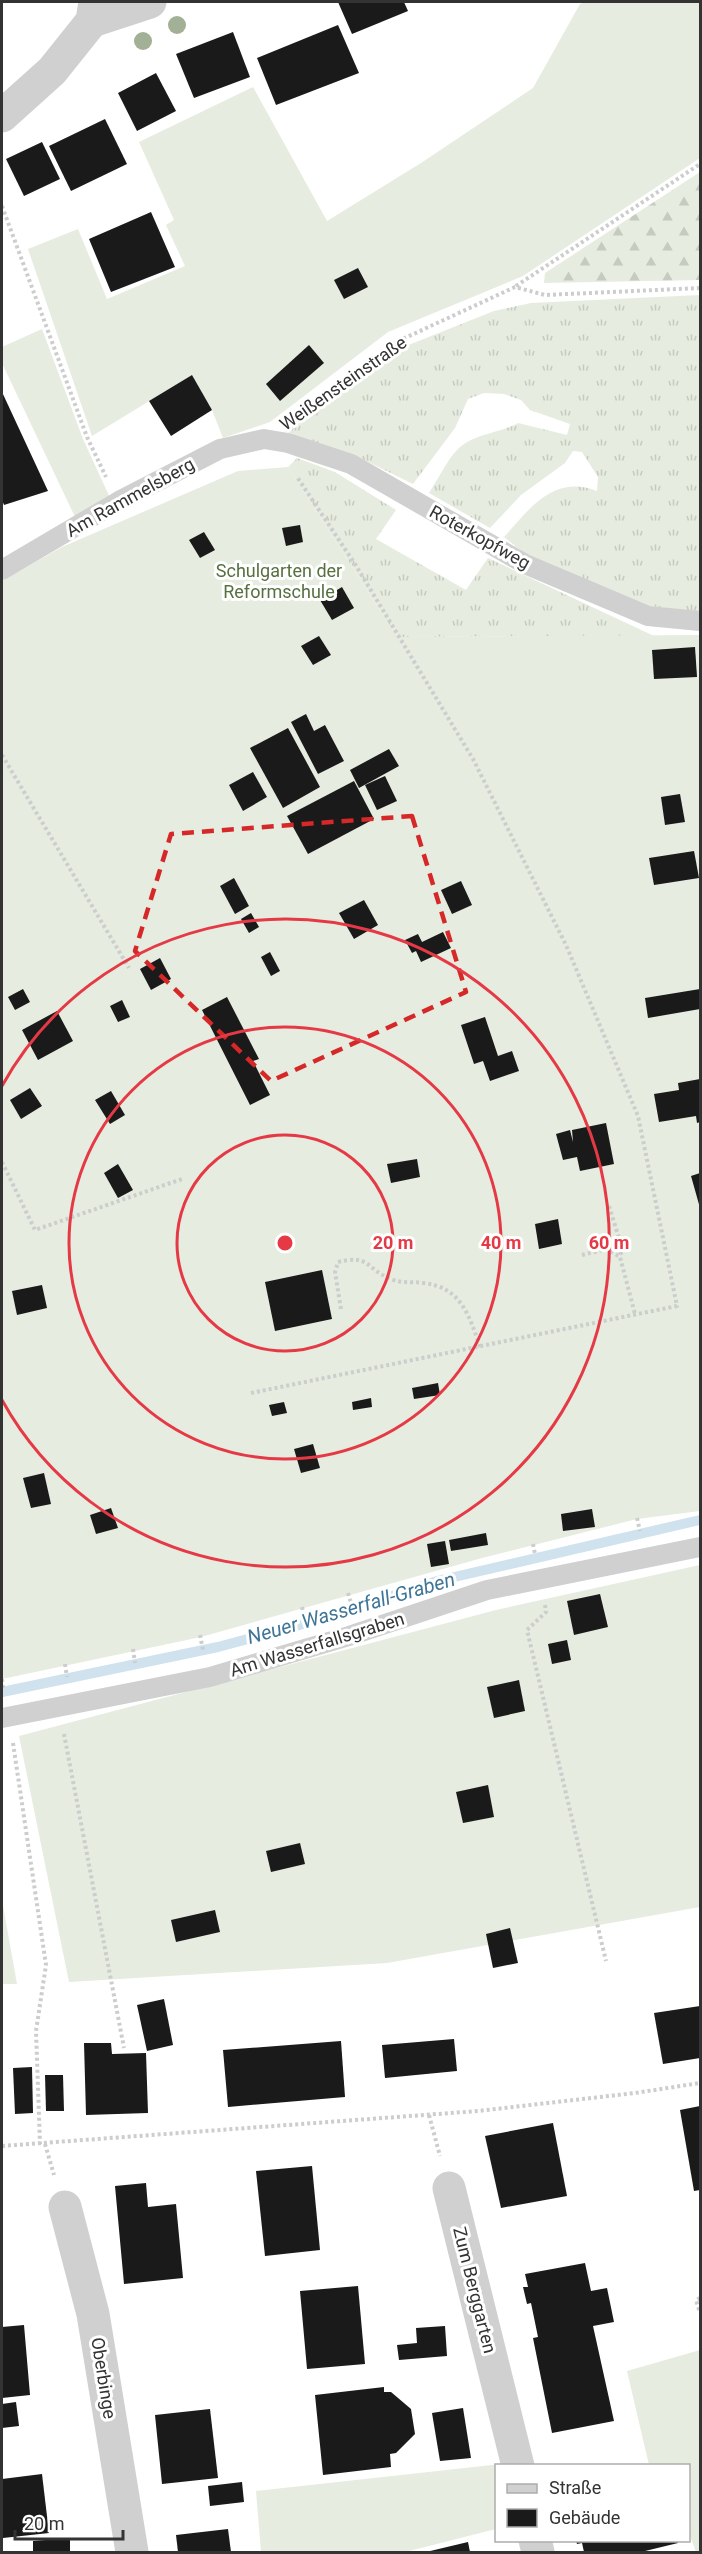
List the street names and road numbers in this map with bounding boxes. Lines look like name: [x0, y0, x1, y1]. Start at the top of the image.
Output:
street label: Weißensteinstraße: [276, 331, 410, 435]
street label: Am Rammelsberg: [62, 453, 198, 541]
street label: Roterkopfweg: [426, 501, 534, 573]
street label: Am Wasserfallsgraben: [227, 1607, 407, 1681]
street label: Zum Berggarten: [449, 2225, 501, 2355]
street label: Oberbinge: [87, 2336, 121, 2420]

